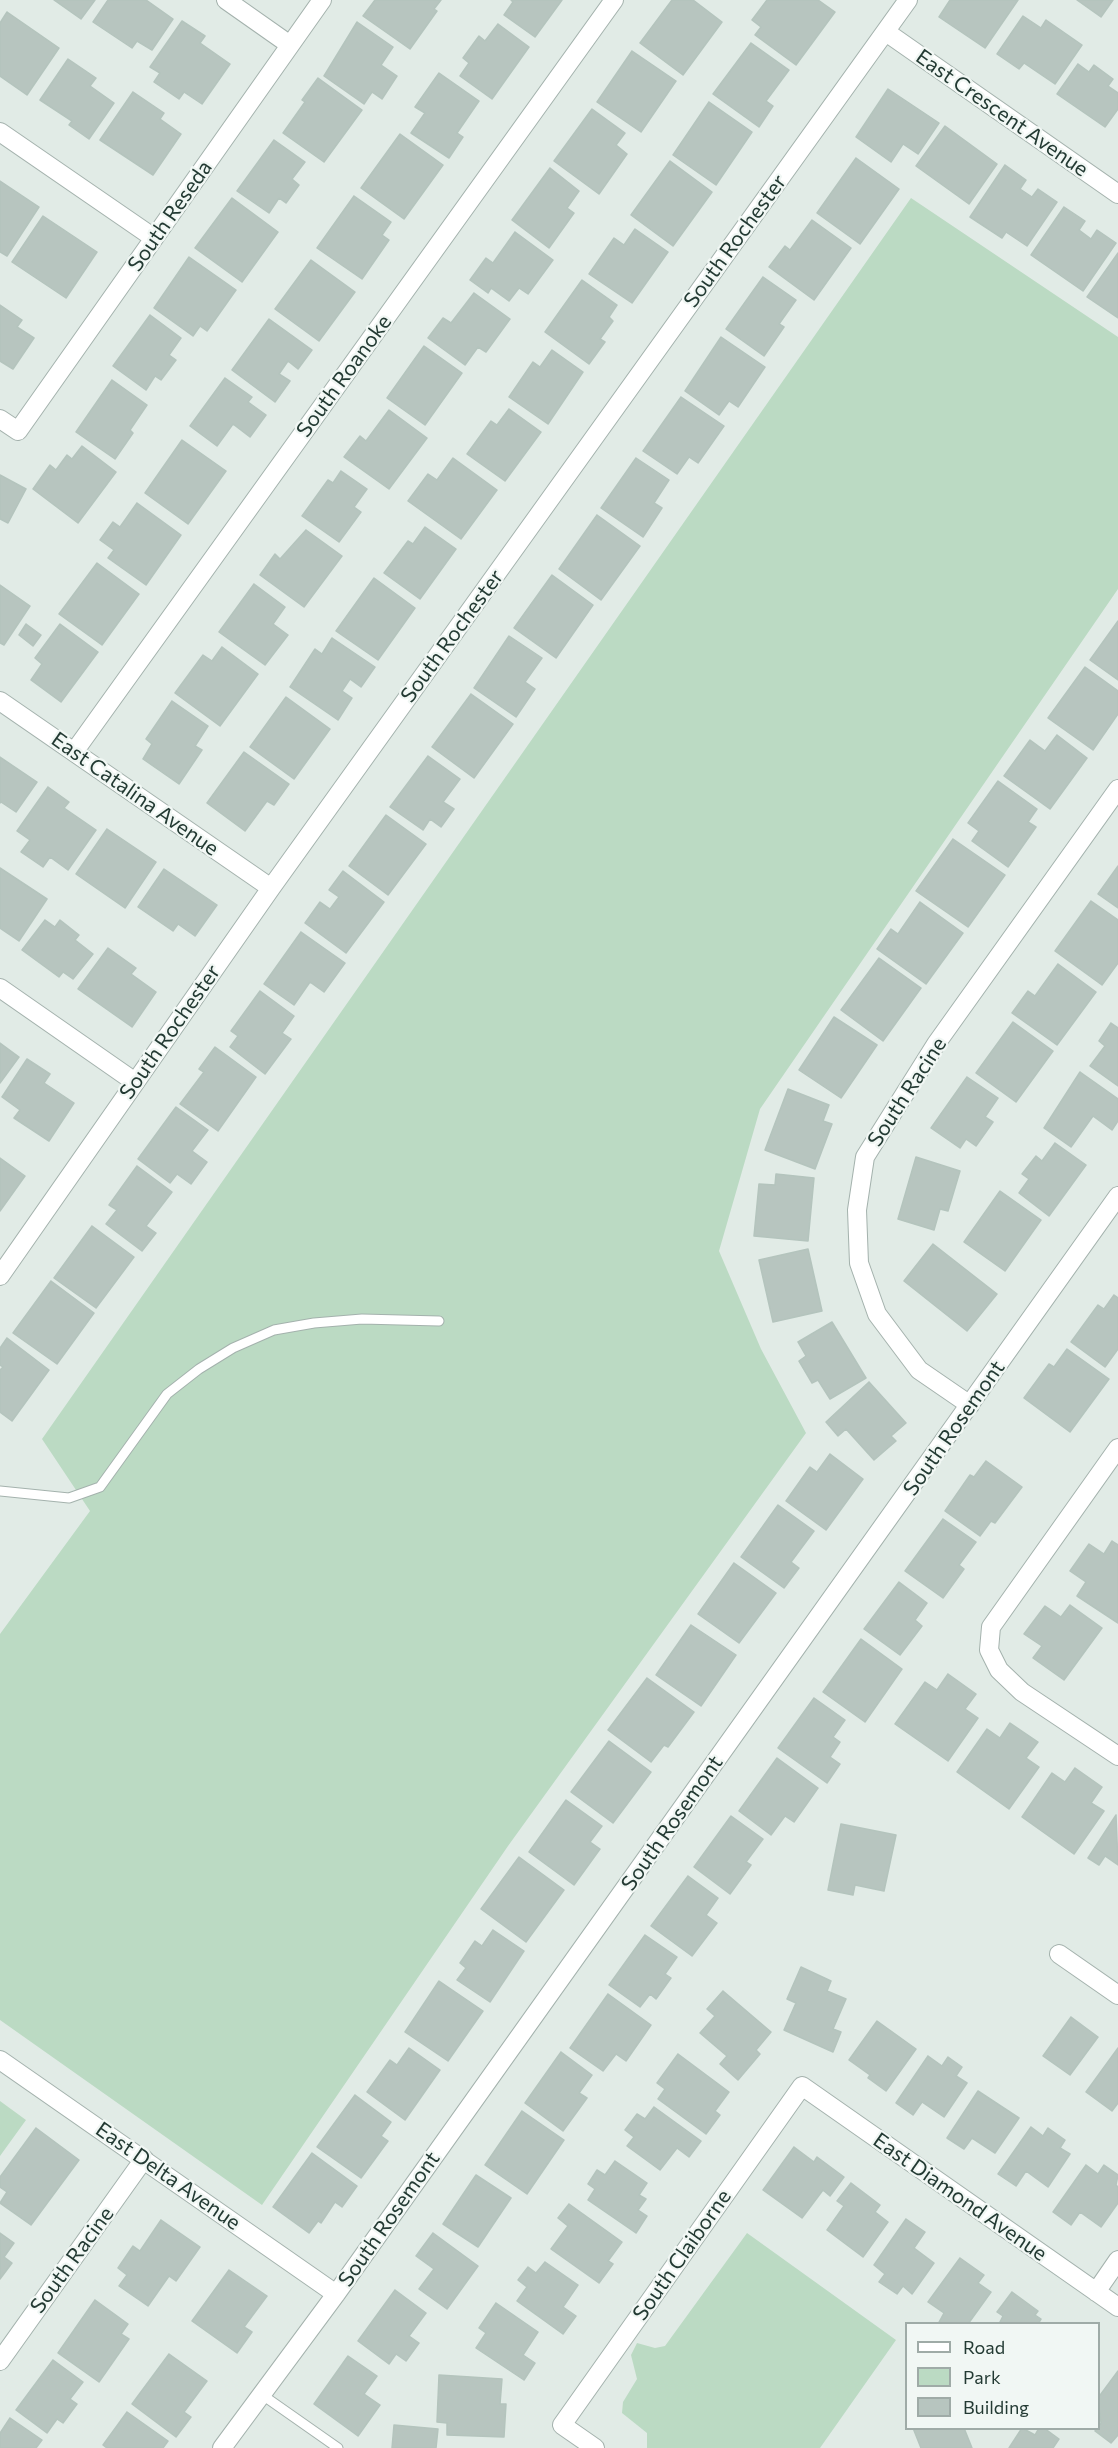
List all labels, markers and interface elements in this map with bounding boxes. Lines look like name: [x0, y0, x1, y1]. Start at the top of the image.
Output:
street label: East Crescent Avenue: [911, 44, 1093, 182]
street label: South Reseda: [123, 156, 217, 276]
street label: South Rochester: [678, 170, 792, 312]
street label: South Roanoke: [291, 310, 397, 442]
street label: South Rochester: [395, 565, 509, 707]
street label: East Catalina Avenue: [47, 727, 223, 861]
street label: South Rochester: [114, 960, 226, 1104]
street label: South Racine: [862, 1033, 952, 1151]
street label: South Rosemont: [898, 1356, 1010, 1500]
street label: South Rosemont: [616, 1751, 728, 1895]
street label: East Delta Avenue: [91, 2117, 245, 2235]
street label: East Diamond Avenue: [868, 2127, 1052, 2267]
street label: South Rosemont: [333, 2147, 445, 2291]
street label: South Claiborne: [628, 2185, 736, 2325]
street label: South Racine: [25, 2202, 119, 2318]
legend: [905, 2322, 1100, 2430]
text: Road: [963, 2336, 1005, 2358]
text: Park: [963, 2366, 1001, 2388]
text: Building: [963, 2396, 1029, 2418]

